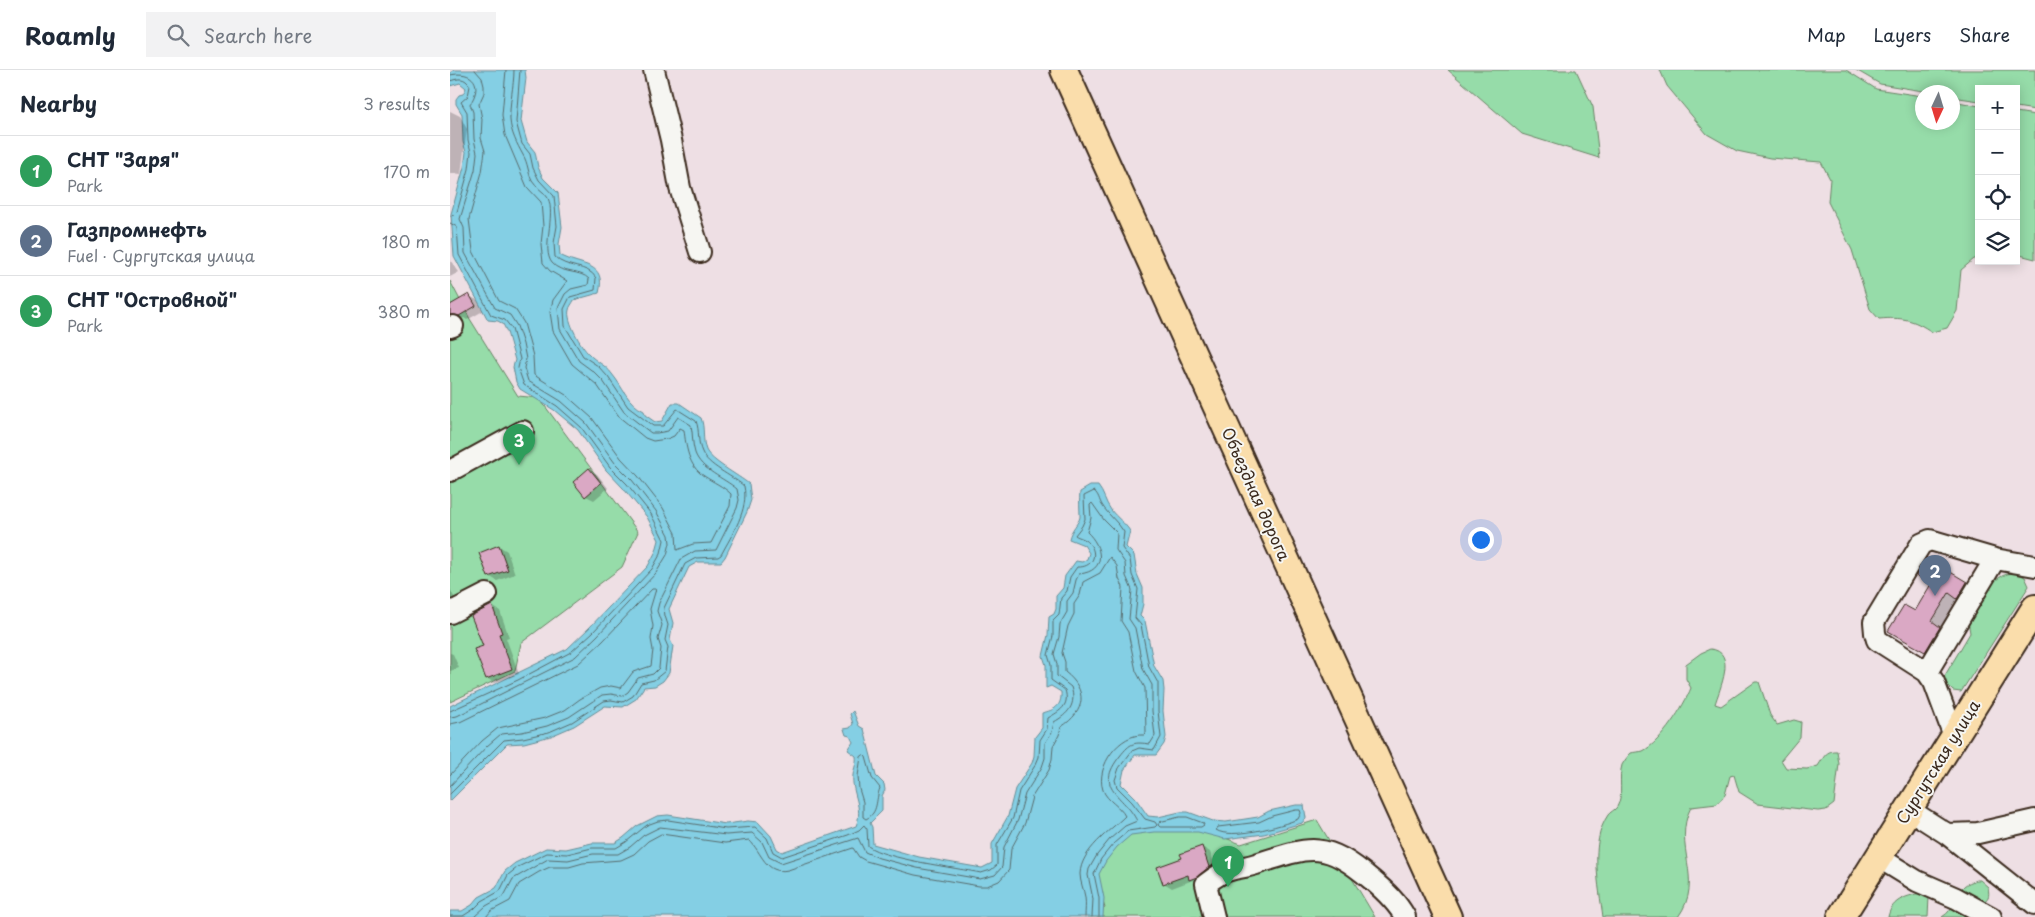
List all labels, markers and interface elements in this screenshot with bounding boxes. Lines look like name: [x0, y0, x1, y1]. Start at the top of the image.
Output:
search box: [146, 12, 496, 57]
text: Roamly: [25, 17, 116, 53]
icon: search: [164, 21, 192, 49]
text: Search here: [204, 21, 312, 49]
text: Map: [1807, 21, 1846, 48]
text: Layers: [1874, 21, 1931, 48]
text: Share: [1959, 21, 2010, 48]
north arrow: [1915, 85, 1960, 130]
map controls: [1975, 85, 2020, 265]
button: +: [1975, 85, 2020, 130]
text: Nearby: [20, 87, 97, 119]
text: 3 results: [363, 91, 430, 115]
button: −: [1975, 130, 2020, 175]
text: СНТ "Заря": [67, 145, 179, 173]
text: 1: [32, 159, 40, 183]
text: 170 m: [384, 159, 430, 183]
text: Park: [67, 173, 103, 197]
button: locate: [1975, 175, 2020, 220]
text: Газпромнефть: [67, 215, 207, 243]
button: layers: [1975, 220, 2020, 265]
text: 2: [30, 229, 42, 253]
text: 180 m: [382, 229, 430, 253]
text: Fuel · Сургутская улица: [67, 243, 255, 267]
text: СНТ "Островной": [67, 285, 237, 313]
text: 3: [31, 299, 41, 323]
text: 380 m: [378, 299, 430, 323]
text: Park: [67, 313, 103, 337]
street label: Объездная дорога: [1217, 423, 1297, 564]
pin: 3: [503, 424, 535, 465]
your location: [1468, 527, 1494, 553]
pin: 2: [1919, 555, 1951, 596]
street label: Сургутская улица: [1889, 695, 1985, 828]
pin: 1: [1212, 846, 1244, 887]

